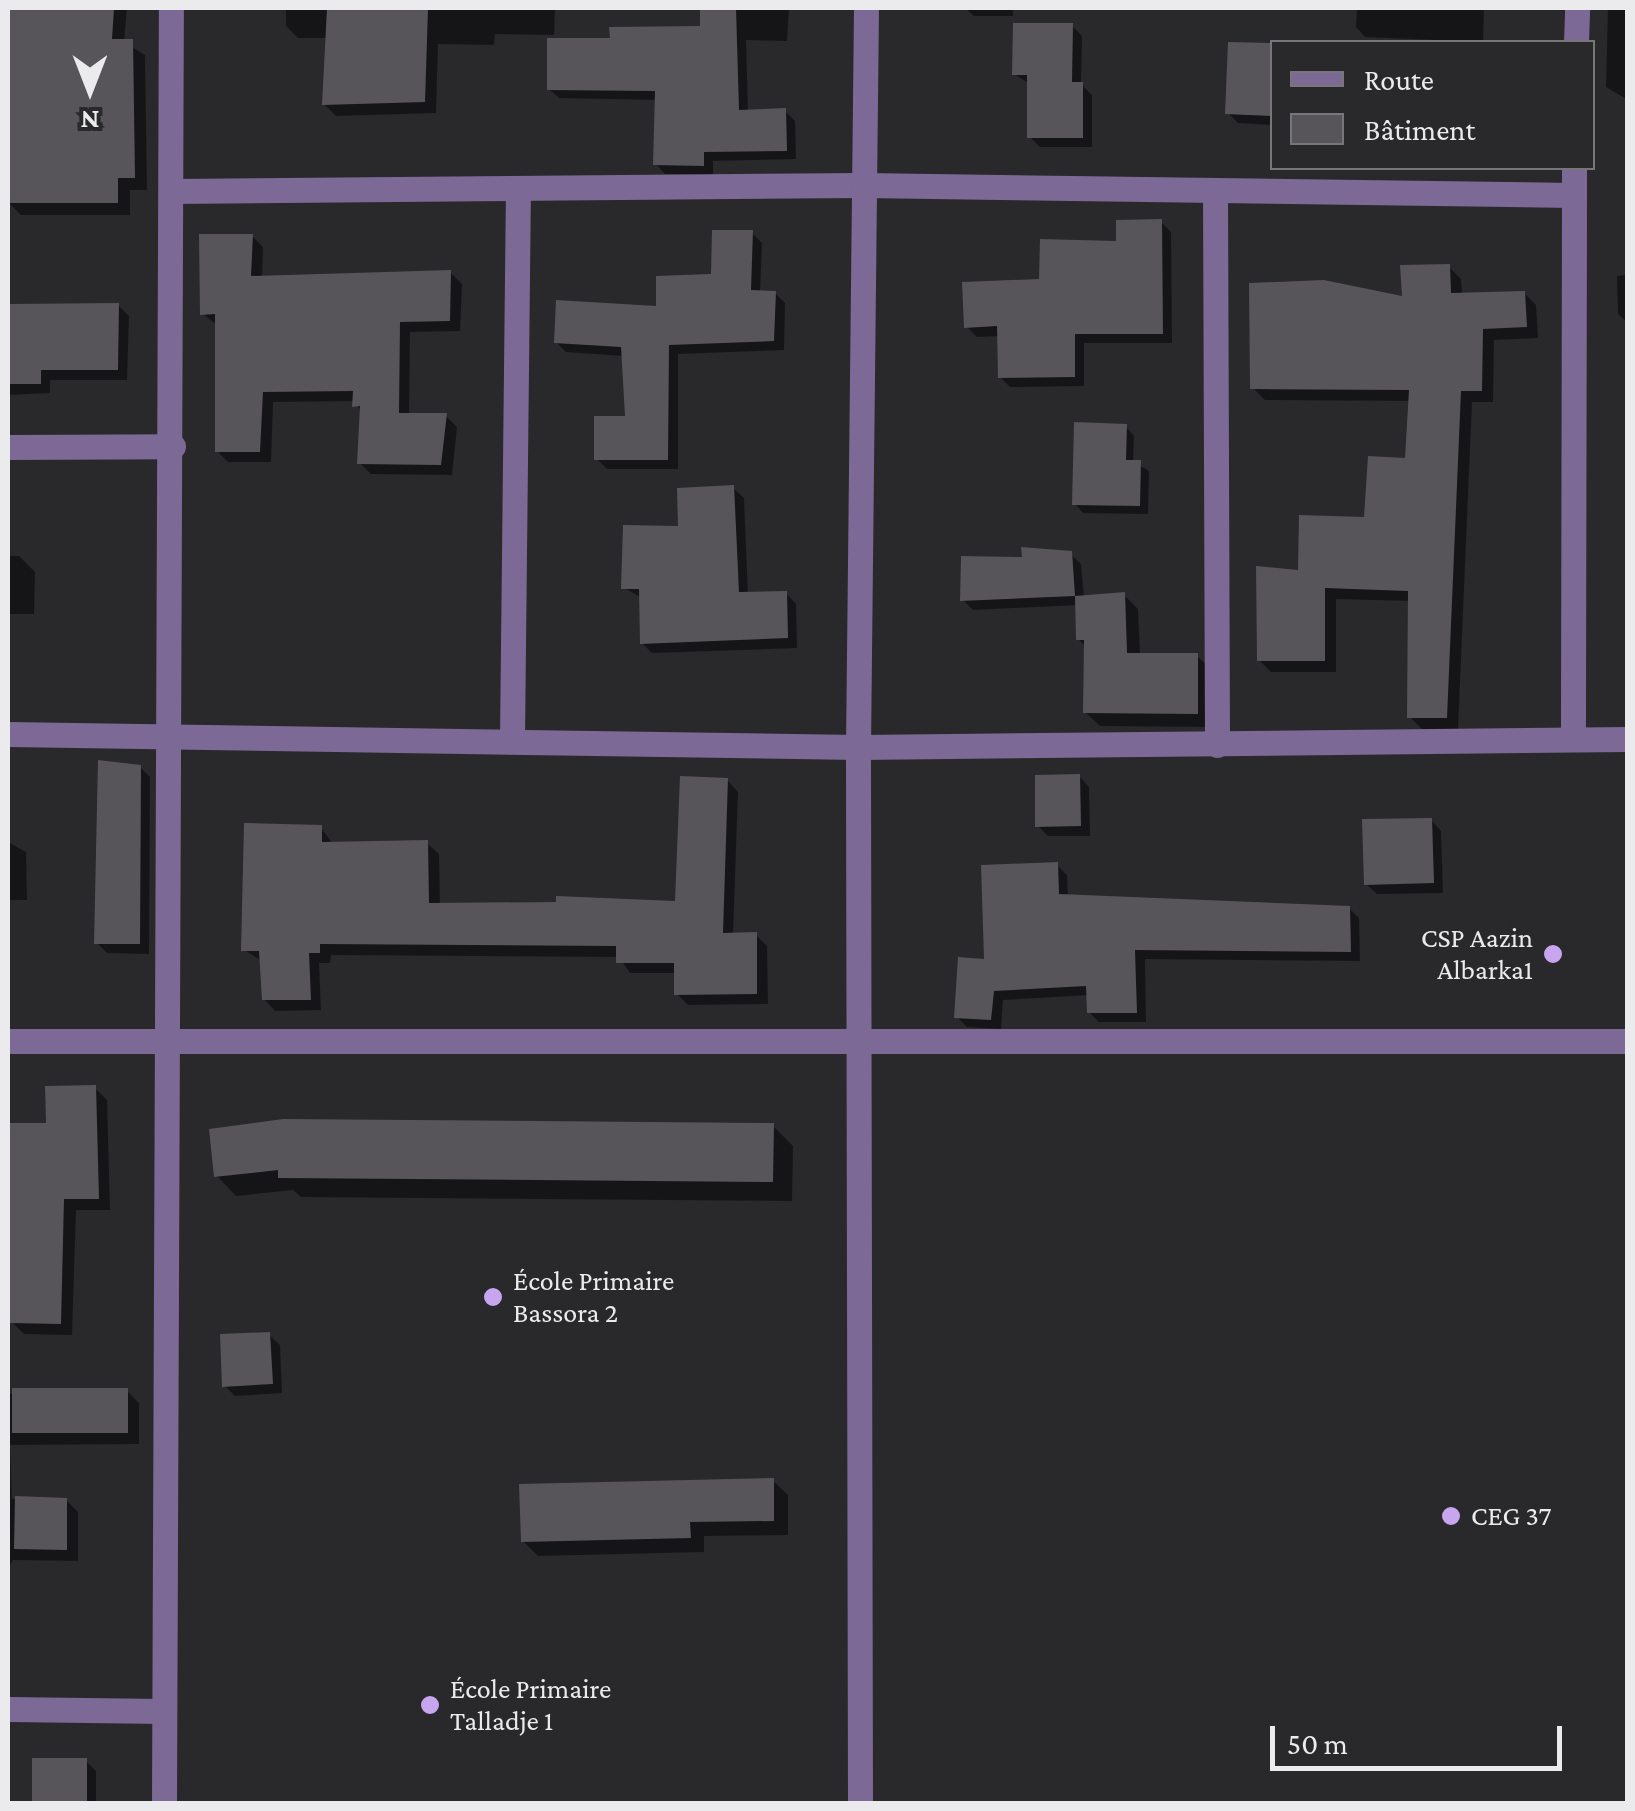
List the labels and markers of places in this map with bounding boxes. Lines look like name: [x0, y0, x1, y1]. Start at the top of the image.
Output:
place label: CSP Aazin Albarka1: [1421, 921, 1533, 987]
marker: CSP Aazin Albarka1: [1542, 943, 1564, 965]
place label: École Primaire Bassora 2: [513, 1264, 674, 1330]
marker: École Primaire Bassora 2: [482, 1286, 504, 1308]
place label: CEG 37: [1471, 1499, 1551, 1533]
marker: CEG 37: [1440, 1505, 1462, 1527]
place label: École Primaire Talladje 1: [450, 1672, 611, 1738]
marker: École Primaire Talladje 1: [419, 1694, 441, 1716]

